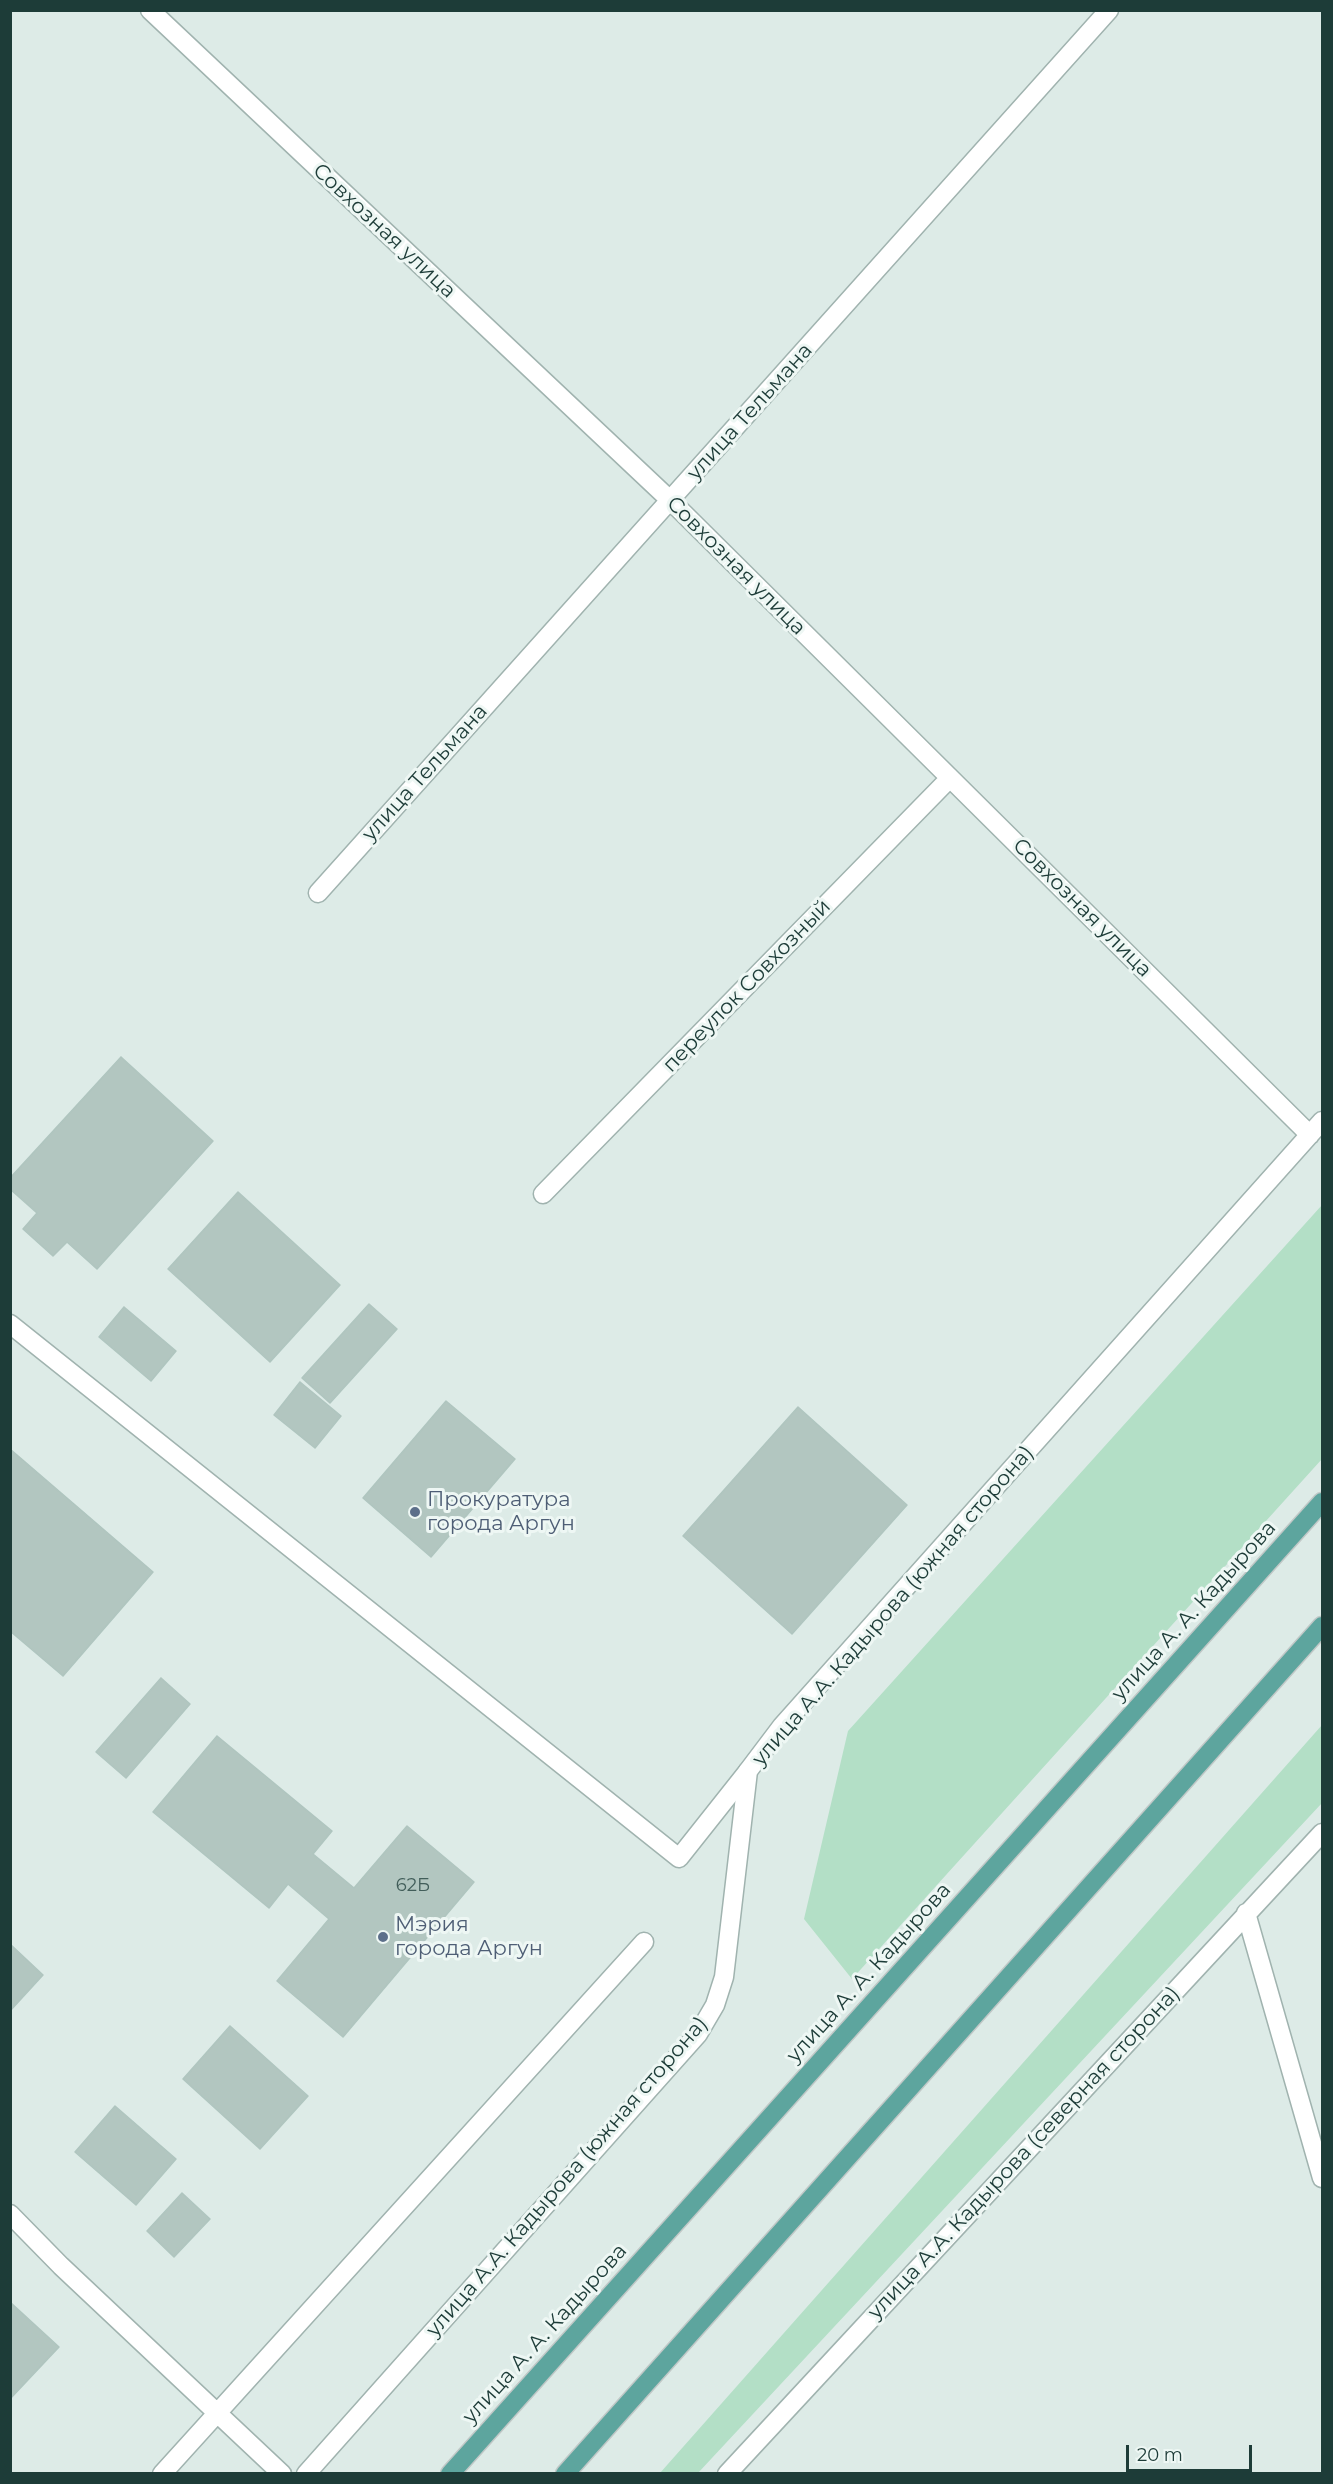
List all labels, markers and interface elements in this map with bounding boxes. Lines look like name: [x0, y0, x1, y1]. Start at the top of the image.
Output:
street label: Совхозная улица: [307, 158, 461, 304]
street label: улица Тельмана: [682, 338, 818, 486]
street label: Совхозная улица: [661, 491, 811, 641]
street label: улица Тельмана: [357, 699, 493, 847]
street label: Совхозная улица: [1007, 833, 1157, 983]
street label: переулок Совхозный: [658, 894, 836, 1078]
street label: улица А.А. Кадырова (южная сторона): [747, 1441, 1039, 1771]
place label: Прокуратура города Аргун: [427, 1487, 575, 1537]
marker: Прокуратура города Аргун: [408, 1505, 422, 1519]
street label: улица А. А. Кадырова: [1107, 1516, 1281, 1706]
house number: 62Б: [396, 1875, 430, 1897]
street label: улица А. А. Кадырова: [782, 1878, 956, 2068]
place label: Мэрия города Аргун: [395, 1912, 543, 1962]
marker: Мэрия города Аргун: [376, 1930, 390, 1944]
street label: улица А.А. Кадырова (северная сторона): [863, 1981, 1185, 2325]
street label: улица А.А. Кадырова (южная сторона): [421, 2012, 713, 2342]
street label: улица А. А. Кадырова: [458, 2239, 632, 2429]
scale bar: [1129, 2433, 1255, 2471]
text: 20 m: [1137, 2444, 1183, 2466]

